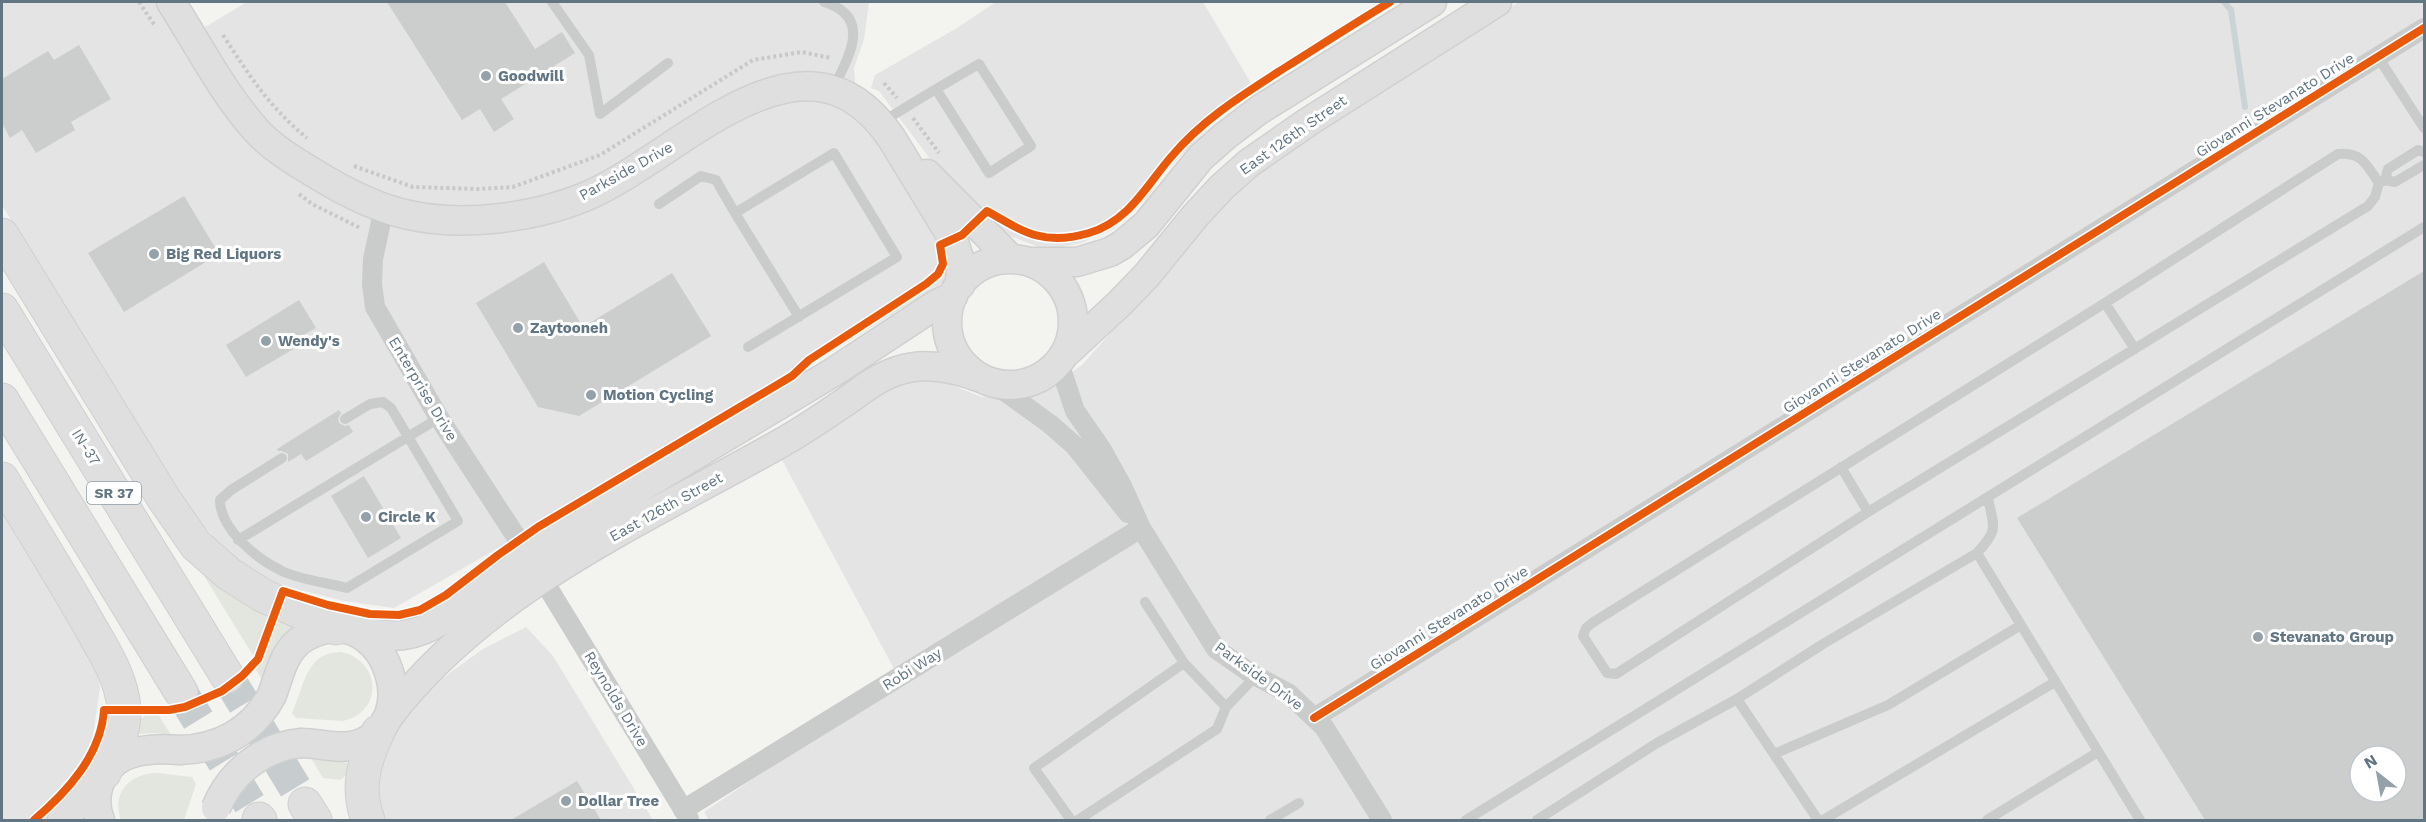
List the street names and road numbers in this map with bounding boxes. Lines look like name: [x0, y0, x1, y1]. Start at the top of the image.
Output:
street label: Giovanni Stevanato Drive: [2193, 49, 2357, 161]
street label: East 126th Street: [1236, 91, 1351, 179]
street label: Parkside Drive: [576, 138, 676, 204]
street label: Giovanni Stevanato Drive: [1780, 305, 1944, 417]
street label: Enterprise Drive: [385, 334, 461, 444]
street label: IN-37: [68, 426, 104, 468]
street label: East 126th Street: [606, 468, 726, 546]
road number: SR 37: [87, 482, 141, 504]
street label: Giovanni Stevanato Drive: [1367, 562, 1531, 674]
street label: Parkside Drive: [1211, 638, 1307, 714]
street label: Robi Way: [879, 644, 945, 694]
street label: Reynolds Drive: [580, 648, 652, 750]

